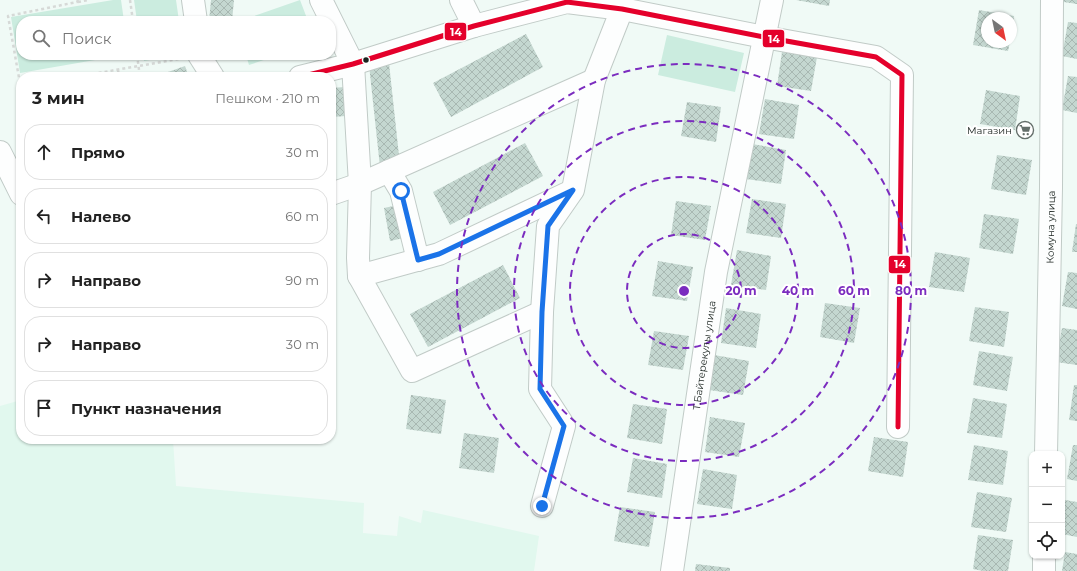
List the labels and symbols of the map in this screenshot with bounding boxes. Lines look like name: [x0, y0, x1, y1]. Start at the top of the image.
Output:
north arrow: [981, 12, 1017, 48]
line badge: 14: [444, 22, 467, 41]
text: 14: [450, 25, 462, 39]
line badge: 14: [762, 29, 785, 48]
text: 14: [768, 32, 780, 46]
unlabelled marker: [361, 55, 371, 65]
supermarket icon: Магазин: [1015, 120, 1035, 140]
place label: Магазин: [967, 124, 1012, 137]
route start: [392, 182, 410, 200]
street label: Комуна улица: [1043, 190, 1057, 264]
line badge: 14: [888, 255, 911, 274]
text: 14: [894, 257, 906, 271]
text: 20 m: [725, 283, 757, 298]
text: 40 m: [782, 283, 814, 298]
text: 60 m: [838, 283, 870, 298]
text: 80 m: [895, 283, 927, 298]
centre of rings: [677, 284, 691, 298]
street label: Т.Байтерекулы улица: [689, 300, 718, 411]
route end: [533, 497, 551, 515]

